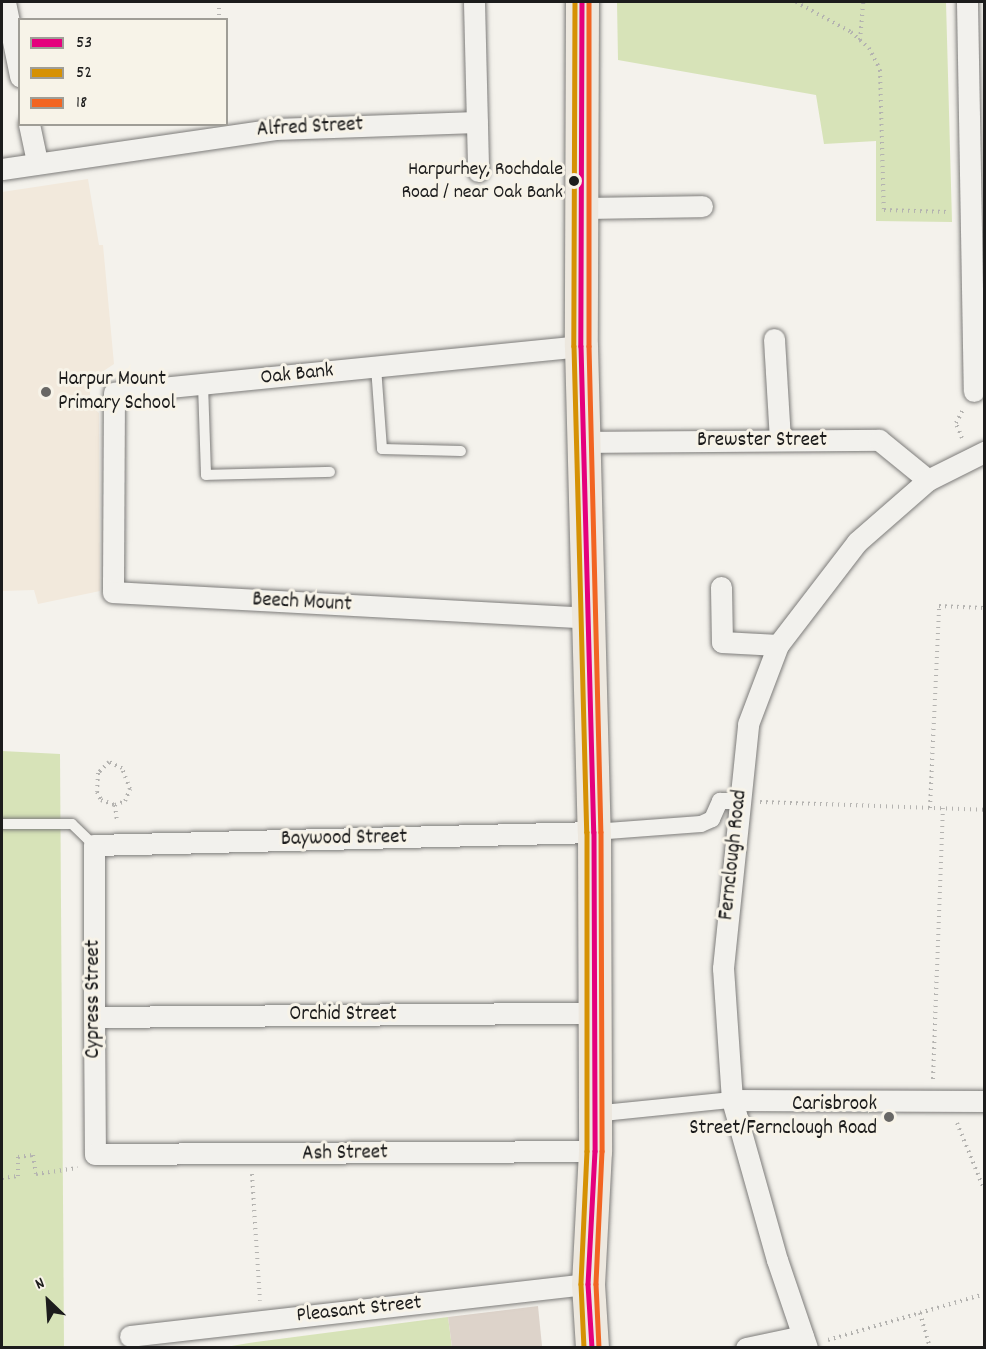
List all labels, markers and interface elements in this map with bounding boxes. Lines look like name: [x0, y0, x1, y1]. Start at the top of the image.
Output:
legend: [18, 18, 228, 126]
text: 53: [76, 31, 92, 56]
text: 52: [76, 61, 92, 86]
text: 18: [76, 91, 87, 116]
street label: Alfred Street: [256, 113, 364, 143]
place label: Harpurhey, Rochdale Road / near Oak Bank: [401, 158, 563, 205]
marker: Harpurhey, Rochdale Road / near Oak Bank: [568, 175, 580, 187]
street label: Oak Bank: [259, 359, 335, 391]
place label: Harpur Mount Primary School: [58, 367, 176, 417]
marker: Harpur Mount Primary School: [39, 385, 53, 399]
street label: Brewster Street: [697, 428, 827, 454]
street label: Beech Mount: [252, 588, 352, 618]
street label: Fernclough Road: [715, 789, 753, 921]
street label: Baywood Street: [281, 825, 407, 853]
street label: Cypress Street: [81, 939, 107, 1059]
street label: Orchid Street: [289, 1002, 397, 1028]
place label: Carisbrook Street/Fernclough Road: [689, 1092, 877, 1142]
marker: Carisbrook Street/Fernclough Road: [882, 1110, 896, 1124]
street label: Ash Street: [302, 1141, 388, 1167]
north arrow: [18, 1271, 78, 1331]
text: N: [32, 1272, 49, 1296]
street label: Pleasant Street: [295, 1291, 423, 1329]

